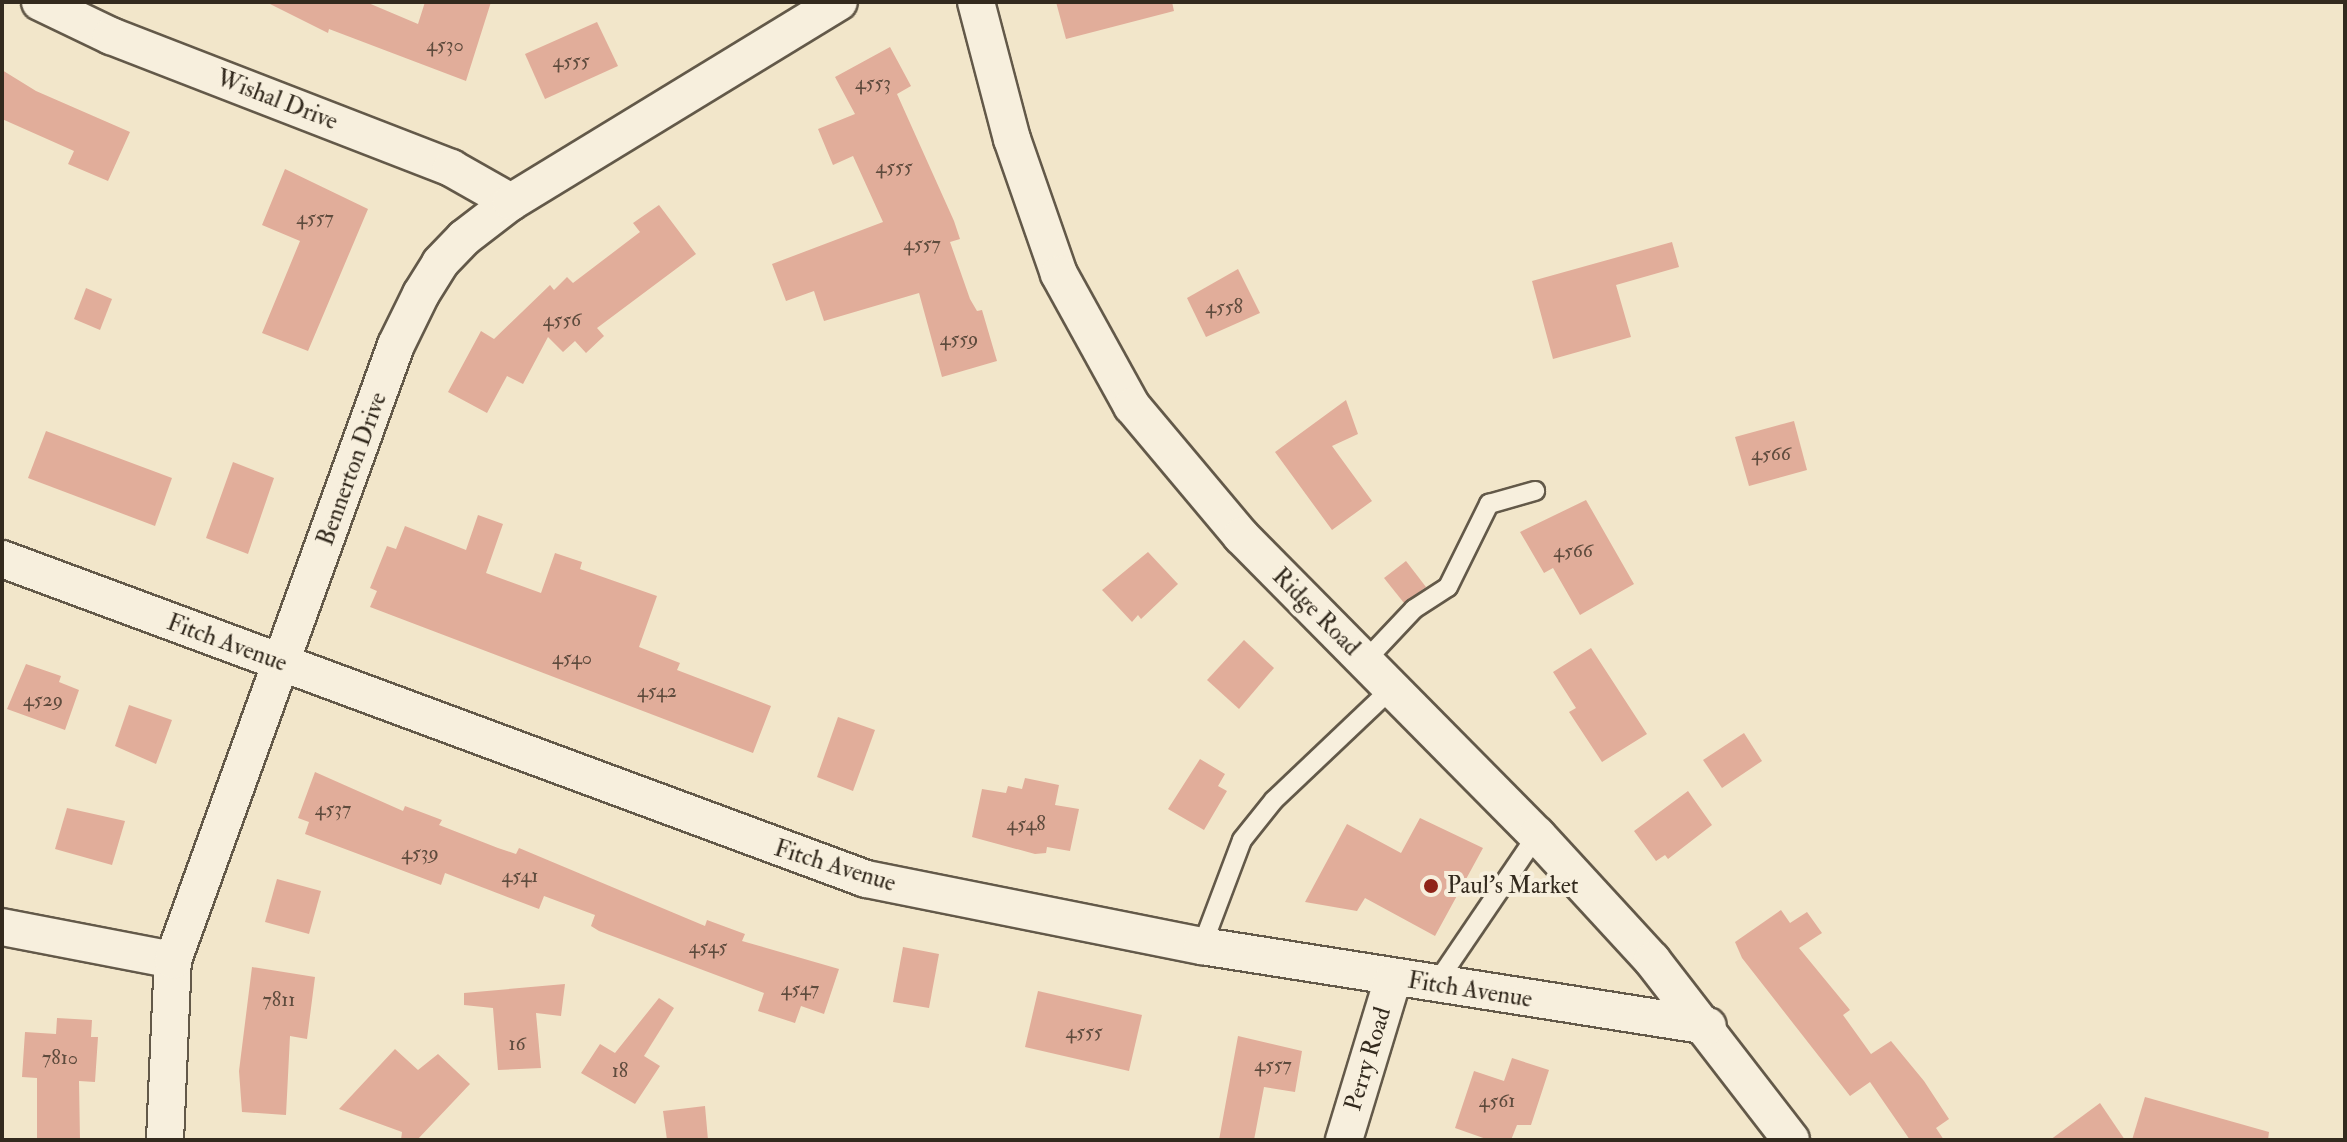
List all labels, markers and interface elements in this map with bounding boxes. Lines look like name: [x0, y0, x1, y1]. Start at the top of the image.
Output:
house number: 4530: [426, 32, 464, 56]
house number: 4555: [552, 48, 590, 72]
street label: Wishal Drive: [212, 64, 342, 136]
house number: 4553: [855, 70, 891, 94]
house number: 4555: [875, 154, 913, 178]
house number: 4557: [296, 205, 334, 229]
house number: 4557: [903, 231, 941, 255]
house number: 4558: [1205, 294, 1243, 318]
house number: 4556: [543, 307, 581, 331]
house number: 4559: [940, 326, 978, 350]
street label: Bennerton Drive: [311, 388, 393, 550]
house number: 4566: [1751, 441, 1791, 465]
house number: 4566: [1553, 538, 1593, 562]
street label: Ridge Road: [1266, 562, 1366, 662]
street label: Fitch Avenue: [163, 608, 291, 678]
house number: 4540: [552, 645, 592, 669]
house number: 4542: [637, 678, 677, 702]
house number: 4529: [23, 687, 63, 711]
house number: 4537: [315, 796, 351, 820]
house number: 4548: [1006, 811, 1046, 835]
street label: Fitch Avenue: [771, 834, 899, 898]
house number: 4539: [401, 840, 439, 864]
house number: 4541: [502, 863, 538, 887]
place label: Paul’s Market: [1447, 872, 1579, 900]
marker: Paul’s Market: [1422, 877, 1440, 895]
house number: 4545: [689, 934, 727, 958]
street label: Fitch Avenue: [1406, 966, 1534, 1014]
house number: 4547: [781, 976, 819, 1000]
house number: 7811: [263, 987, 295, 1011]
street label: Perry Road: [1339, 1004, 1397, 1114]
house number: 4555: [1065, 1019, 1103, 1043]
house number: 16: [508, 1031, 526, 1055]
house number: 7810: [42, 1045, 78, 1069]
house number: 4557: [1254, 1052, 1292, 1076]
house number: 18: [612, 1058, 628, 1082]
house number: 4561: [1479, 1088, 1515, 1112]

